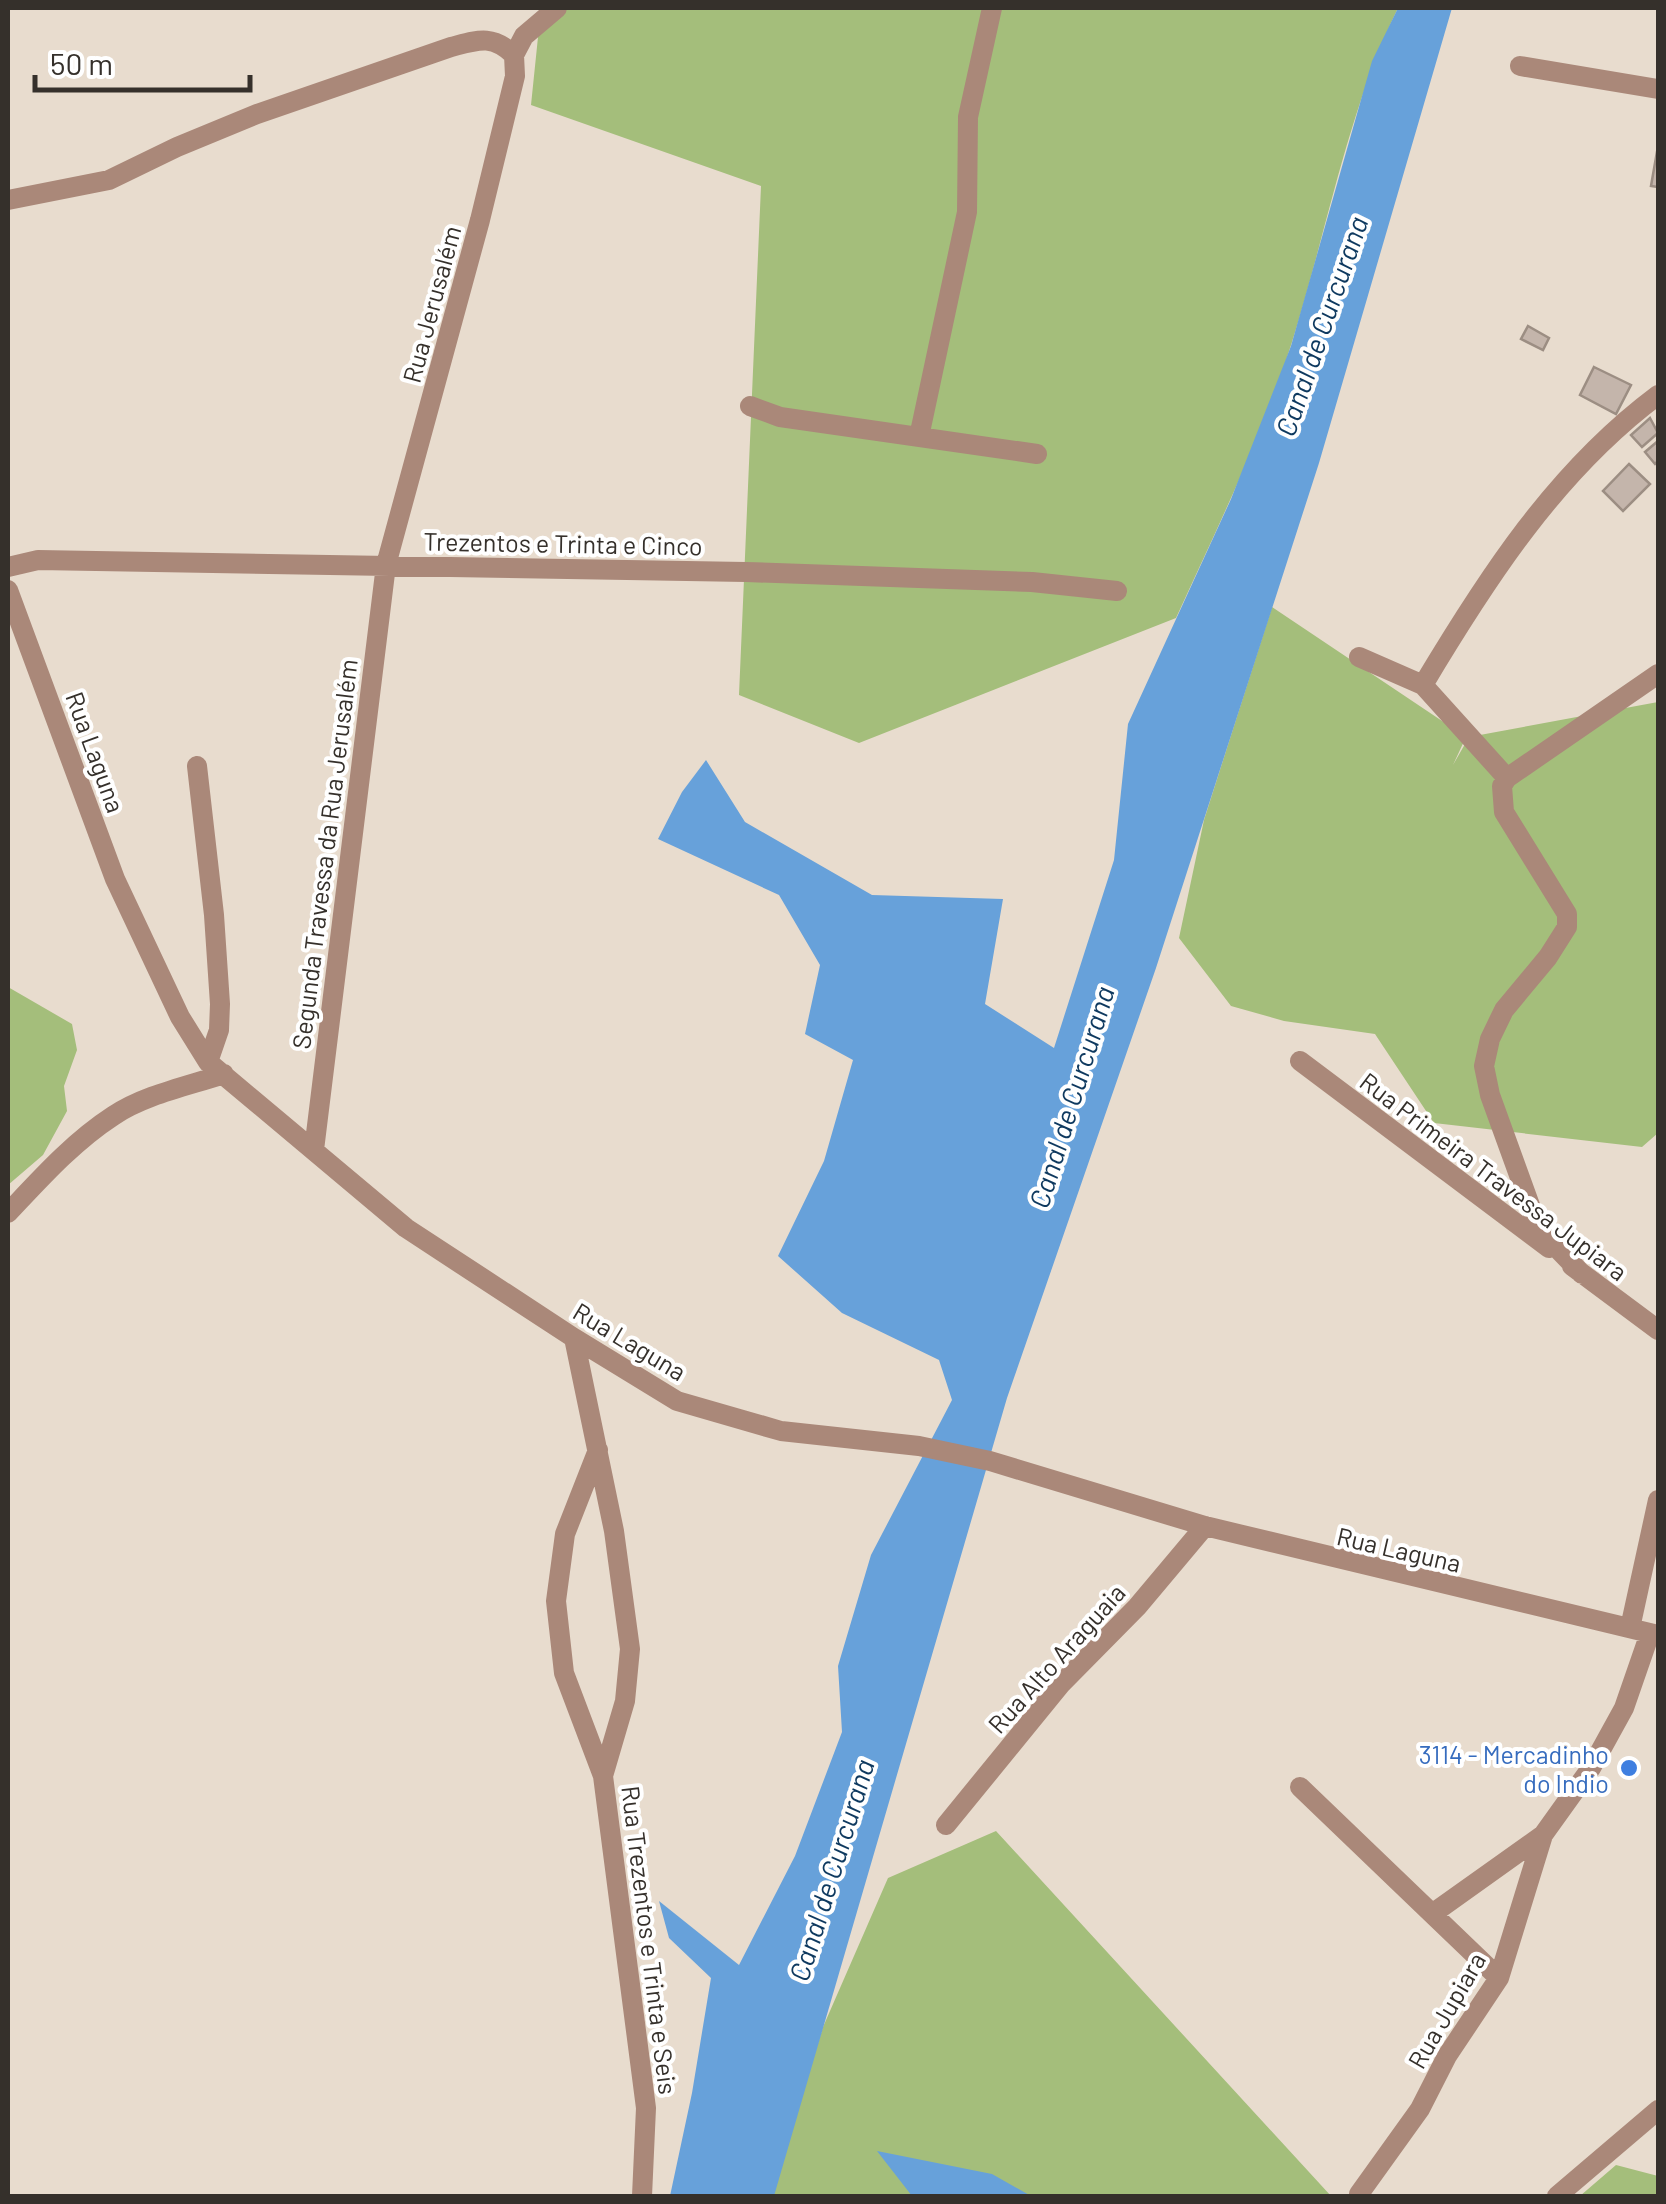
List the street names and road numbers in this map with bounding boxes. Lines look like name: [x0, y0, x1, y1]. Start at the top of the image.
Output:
street label: Rua Jerusalém: [396, 222, 466, 386]
street label: Trezentos e Trinta e Cinco: [423, 526, 703, 560]
street label: Segunda Travessa da Rua Jerusalém: [285, 657, 363, 1051]
street label: Rua Laguna: [60, 687, 132, 817]
street label: Rua Primeira Travessa Jupiara: [1354, 1066, 1634, 1286]
street label: Rua Laguna: [568, 1296, 692, 1386]
street label: Rua Laguna: [1334, 1520, 1464, 1578]
street label: Rua Alto Araguaia: [981, 1577, 1131, 1739]
street label: Rua Trezentos e Trinta e Seis: [616, 1784, 684, 2096]
street label: Rua Jupiara: [1401, 1947, 1491, 2073]

